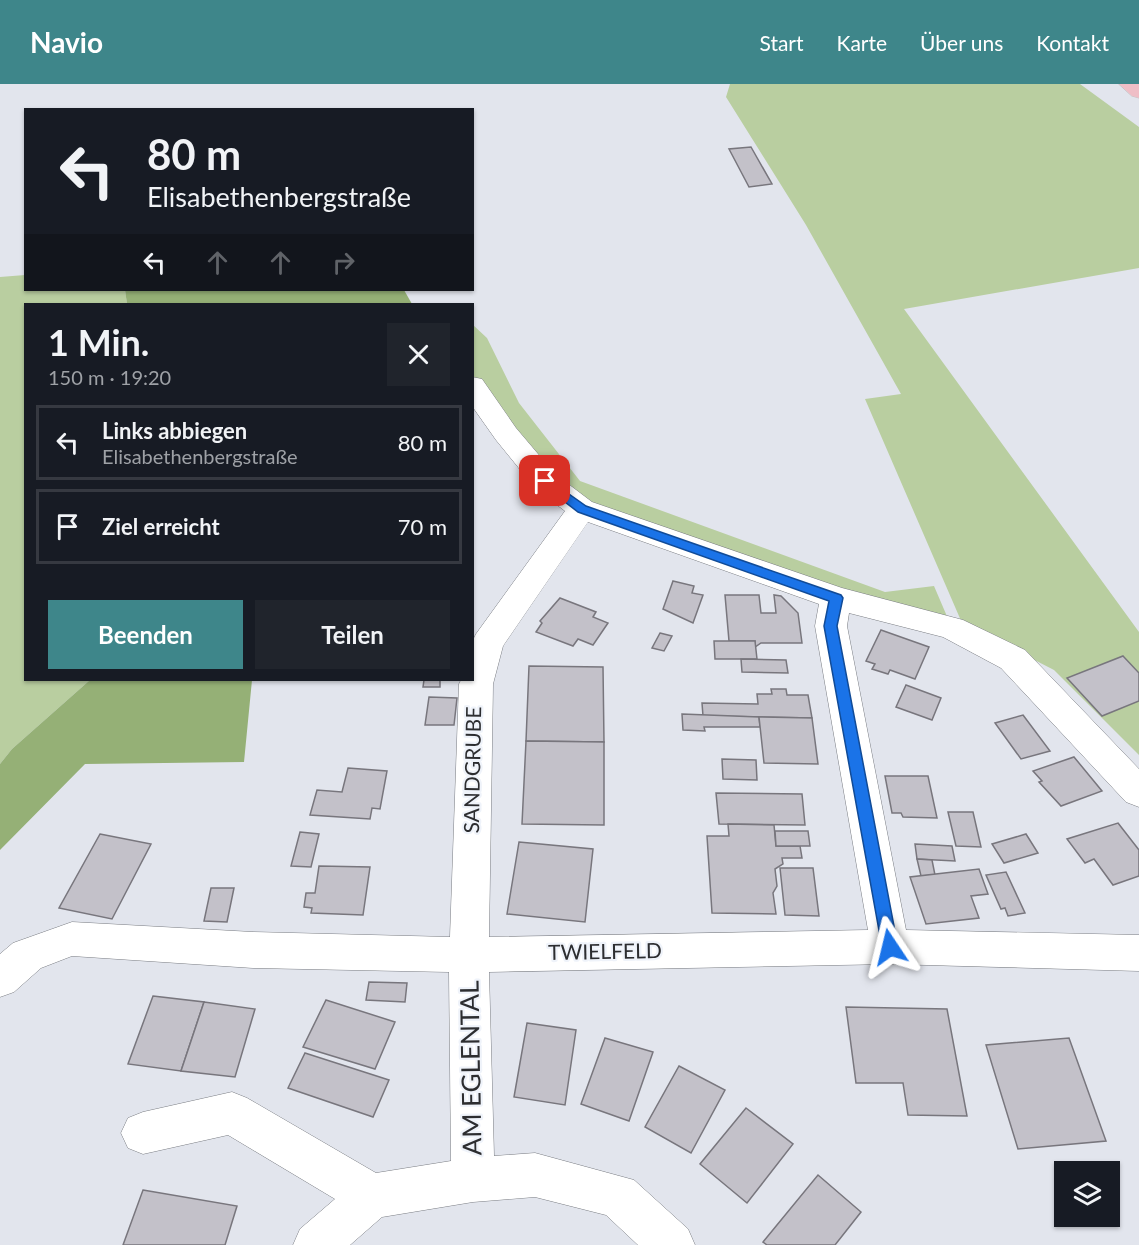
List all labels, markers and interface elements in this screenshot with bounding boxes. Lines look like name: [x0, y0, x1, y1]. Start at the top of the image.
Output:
text: Navio: [30, 25, 103, 59]
text: Start: [759, 30, 804, 55]
text: Karte: [837, 30, 887, 55]
text: Über uns: [920, 30, 1003, 55]
text: Kontakt: [1036, 30, 1109, 55]
text: 80 m: [147, 129, 241, 179]
icon: left: [48, 132, 126, 210]
text: Elisabethenbergstraße: [147, 180, 411, 213]
icon: left: [138, 246, 171, 279]
icon: ahead: [201, 246, 234, 279]
icon: ahead: [264, 246, 297, 279]
icon: right: [327, 246, 360, 279]
text: 1 Min.: [48, 320, 149, 364]
button: close: [387, 323, 450, 386]
text: 150 m · 19:20: [48, 365, 171, 389]
text: Links abbiegen: [102, 417, 247, 444]
icon: left: [51, 426, 84, 459]
text: 80 m: [398, 429, 447, 456]
text: Elisabethenbergstraße: [102, 444, 298, 468]
pin: [519, 455, 570, 506]
icon: arrive: [528, 464, 561, 497]
icon: arrive: [51, 510, 84, 543]
text: Ziel erreicht: [102, 513, 220, 540]
text: 70 m: [398, 513, 447, 540]
button: Beenden: [48, 600, 243, 669]
button: Teilen: [255, 600, 450, 669]
street label: SANDGRUBE: [458, 706, 485, 834]
position arrow: [858, 915, 922, 979]
street label: TWIELFELD: [548, 937, 662, 964]
street label: AM EGLENTAL: [452, 980, 488, 1156]
map controls: [1054, 1161, 1120, 1227]
button: layers: [1054, 1161, 1120, 1227]

